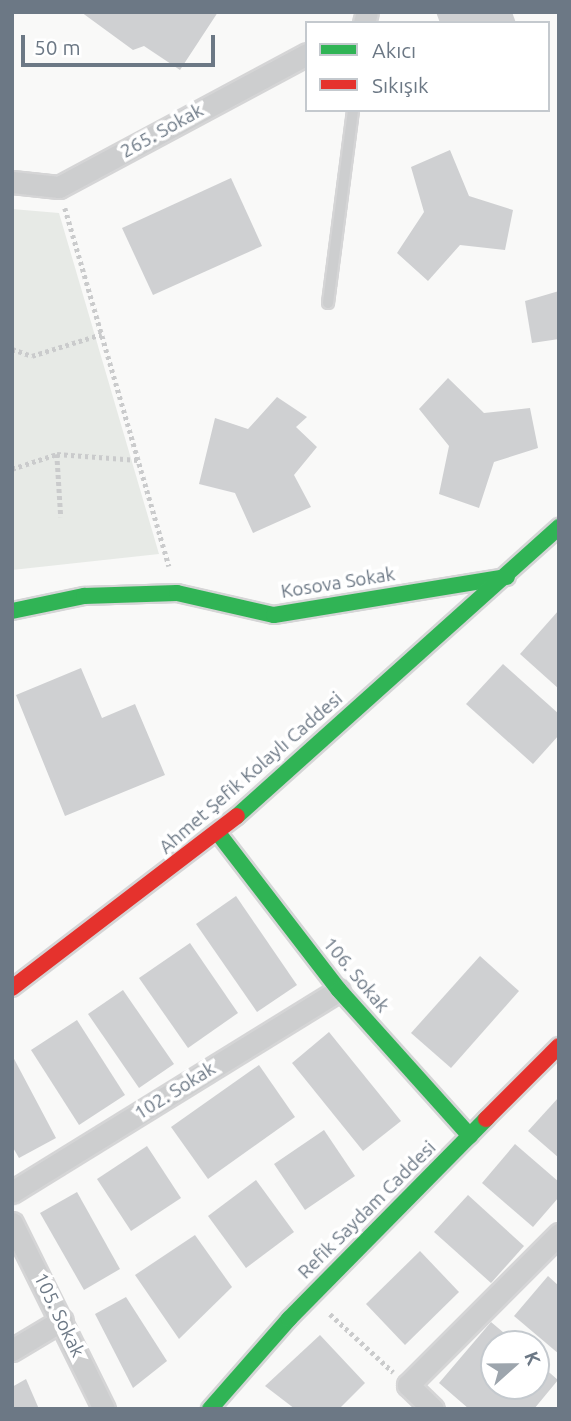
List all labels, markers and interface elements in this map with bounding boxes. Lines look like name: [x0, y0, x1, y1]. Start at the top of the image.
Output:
scale bar: [24, 21, 219, 65]
legend: [305, 21, 550, 112]
text: 50 m: [34, 35, 81, 59]
text: Akıcı: [372, 38, 416, 62]
text: Sıkışık: [372, 73, 429, 97]
street label: 265. Sokak: [117, 99, 207, 163]
street label: Kosova Sokak: [279, 563, 397, 603]
street label: Ahmet Şefik Kolaylı Caddesi: [155, 687, 347, 859]
street label: 106. Sokak: [318, 933, 394, 1017]
street label: 102. Sokak: [130, 1057, 220, 1125]
street label: Refik Saydam Caddesi: [293, 1136, 441, 1284]
street label: 105. Sokak: [29, 1269, 89, 1361]
north arrow: [480, 1330, 550, 1400]
text: K: [520, 1348, 545, 1368]

